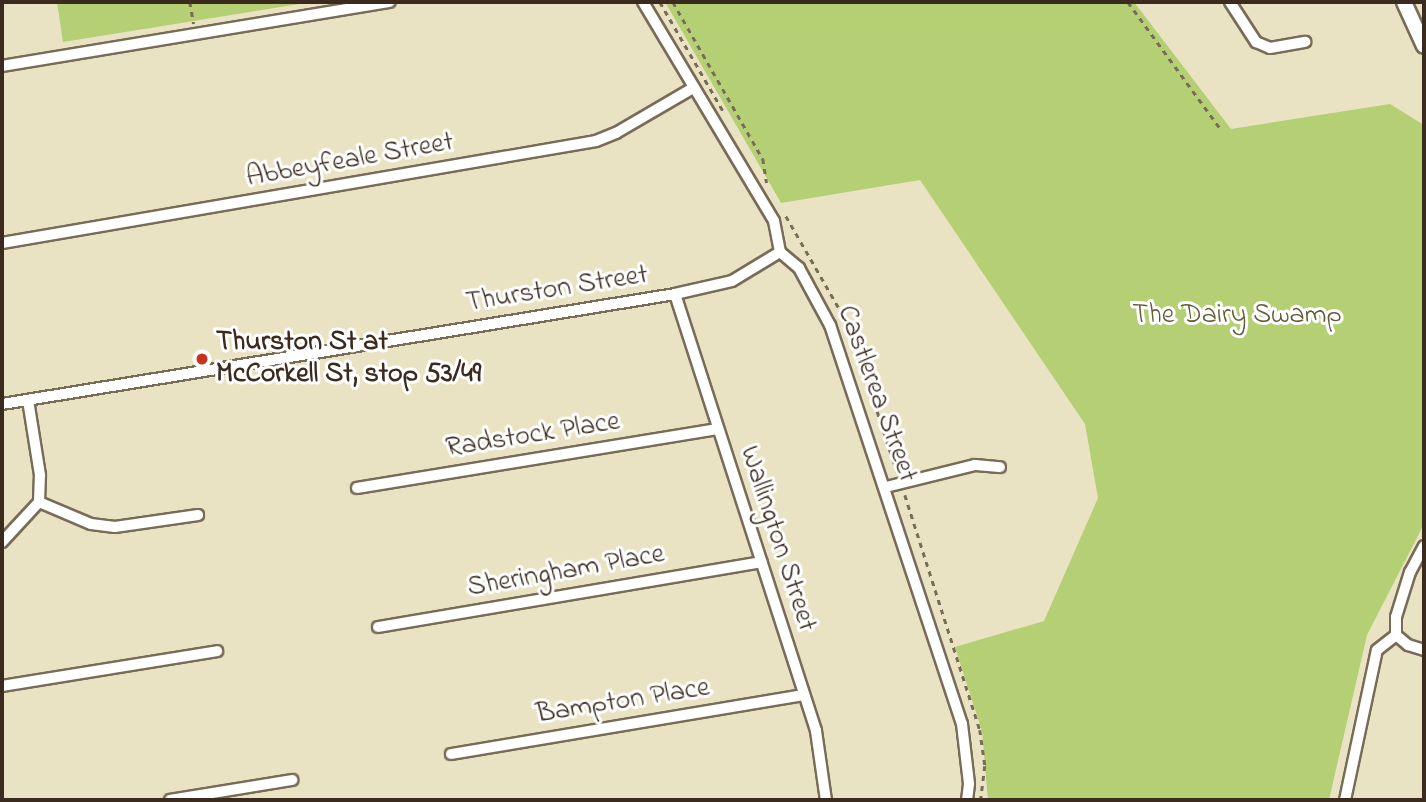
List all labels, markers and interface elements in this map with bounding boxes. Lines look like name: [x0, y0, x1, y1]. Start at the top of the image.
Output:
street label: Abbeyfeale Street: [244, 126, 456, 196]
street label: Thurston Street: [464, 259, 650, 321]
park label: The Dairy Swamp: [1132, 299, 1342, 333]
street label: Castlerea Street: [829, 301, 923, 487]
place label: Thurston St at McCorkell St, stop 53/49: [216, 326, 481, 392]
marker: Thurston St at McCorkell St, stop 53/49: [194, 351, 210, 367]
street label: Radstock Place: [444, 406, 622, 466]
street label: Wallington Street: [731, 442, 823, 636]
street label: Sheringham Place: [465, 538, 667, 606]
street label: Bampton Place: [534, 672, 712, 732]

